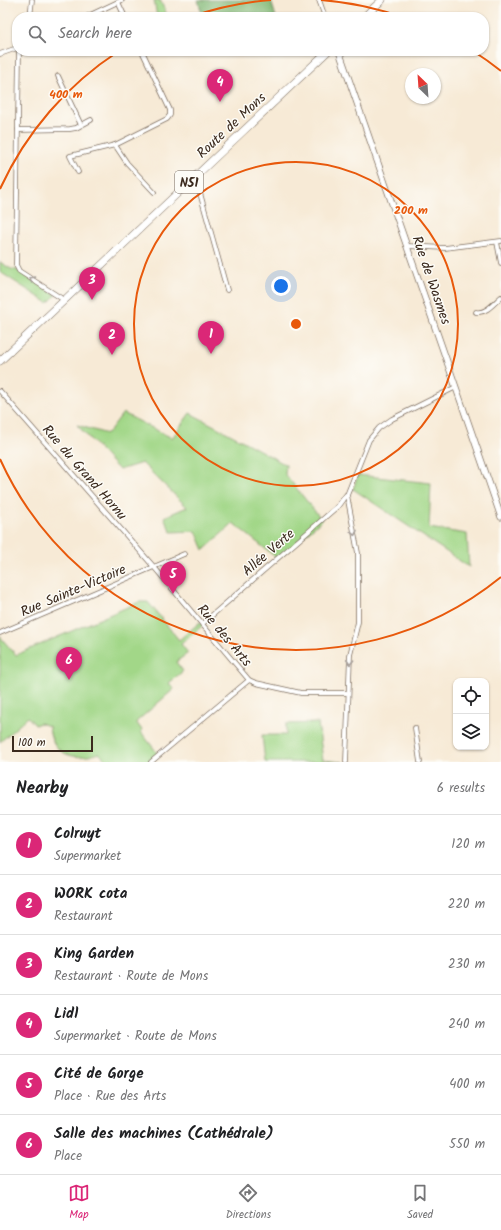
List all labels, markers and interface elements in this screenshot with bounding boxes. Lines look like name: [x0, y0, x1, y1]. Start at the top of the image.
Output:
search box: [12, 12, 489, 56]
text: Search here: [58, 22, 132, 46]
icon: search: [26, 23, 48, 45]
north arrow: [405, 68, 441, 104]
pin: 4: [207, 69, 233, 102]
text: 400 m: [49, 85, 83, 104]
street label: Route de Mons: [192, 88, 271, 164]
road number: N51: [175, 171, 203, 193]
text: 200 m: [394, 201, 428, 220]
street label: Rue de Wasmes: [406, 233, 457, 328]
pin: 3: [79, 267, 105, 300]
your location: [271, 276, 291, 296]
one-way arrow: [29, 277, 36, 284]
centre of rings: [289, 317, 303, 331]
pin: 1: [198, 321, 224, 354]
pin: 2: [99, 322, 125, 355]
street label: Rue du Grand Hornu: [36, 420, 132, 526]
street label: Allée Verte: [237, 523, 300, 582]
one-way arrow: [350, 530, 358, 537]
street label: Rue Sainte-Victoire: [17, 558, 130, 623]
pin: 5: [160, 561, 186, 594]
street label: Rue des Arts: [191, 599, 257, 672]
pin: 6: [56, 647, 82, 680]
one-way arrow: [346, 659, 354, 665]
map controls: [453, 678, 489, 750]
button: locate: [453, 678, 489, 714]
button: layers: [453, 714, 489, 750]
scale bar: [12, 734, 93, 753]
text: 100 m: [18, 734, 46, 752]
text: Nearby: [16, 775, 68, 802]
text: 6 results: [437, 778, 485, 799]
text: Colruyt: [54, 822, 101, 846]
text: 1: [27, 834, 31, 855]
text: 120 m: [451, 834, 485, 855]
text: Supermarket: [54, 846, 121, 867]
text: WORK cota: [54, 882, 127, 906]
text: 2: [25, 894, 33, 915]
text: 220 m: [448, 894, 485, 915]
text: Restaurant: [54, 906, 113, 927]
text: King Garden: [54, 942, 134, 966]
text: 3: [25, 954, 33, 975]
text: 230 m: [448, 954, 485, 975]
text: Restaurant · Route de Mons: [54, 966, 208, 987]
text: Lidl: [54, 1002, 78, 1026]
text: 4: [25, 1014, 33, 1035]
text: 240 m: [448, 1014, 485, 1035]
text: Supermarket · Route de Mons: [54, 1026, 217, 1047]
text: Cité de Gorge: [54, 1062, 143, 1086]
text: 5: [26, 1074, 32, 1095]
text: 400 m: [449, 1074, 485, 1095]
text: Place · Rue des Arts: [54, 1086, 166, 1107]
text: Salle des machines (Cathédrale): [54, 1122, 274, 1146]
text: 6: [25, 1134, 33, 1155]
text: 550 m: [449, 1134, 485, 1155]
text: Place: [54, 1146, 82, 1167]
tab: Map: [68, 1182, 90, 1224]
tab: Directions: [226, 1182, 271, 1224]
tab: Saved: [407, 1182, 433, 1224]

